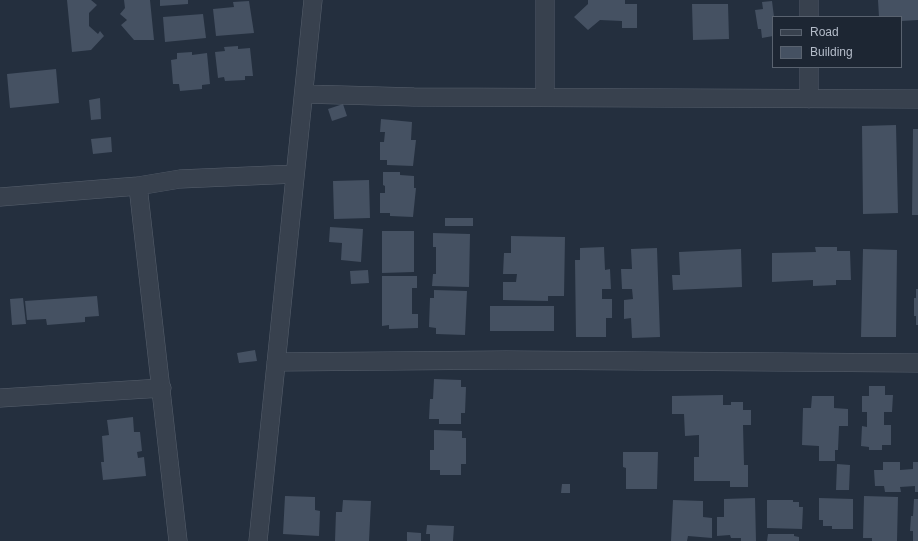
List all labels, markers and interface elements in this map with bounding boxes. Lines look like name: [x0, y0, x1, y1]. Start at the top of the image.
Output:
legend: [772, 16, 902, 68]
text: Road: [810, 25, 839, 39]
text: Building: [810, 45, 853, 59]

